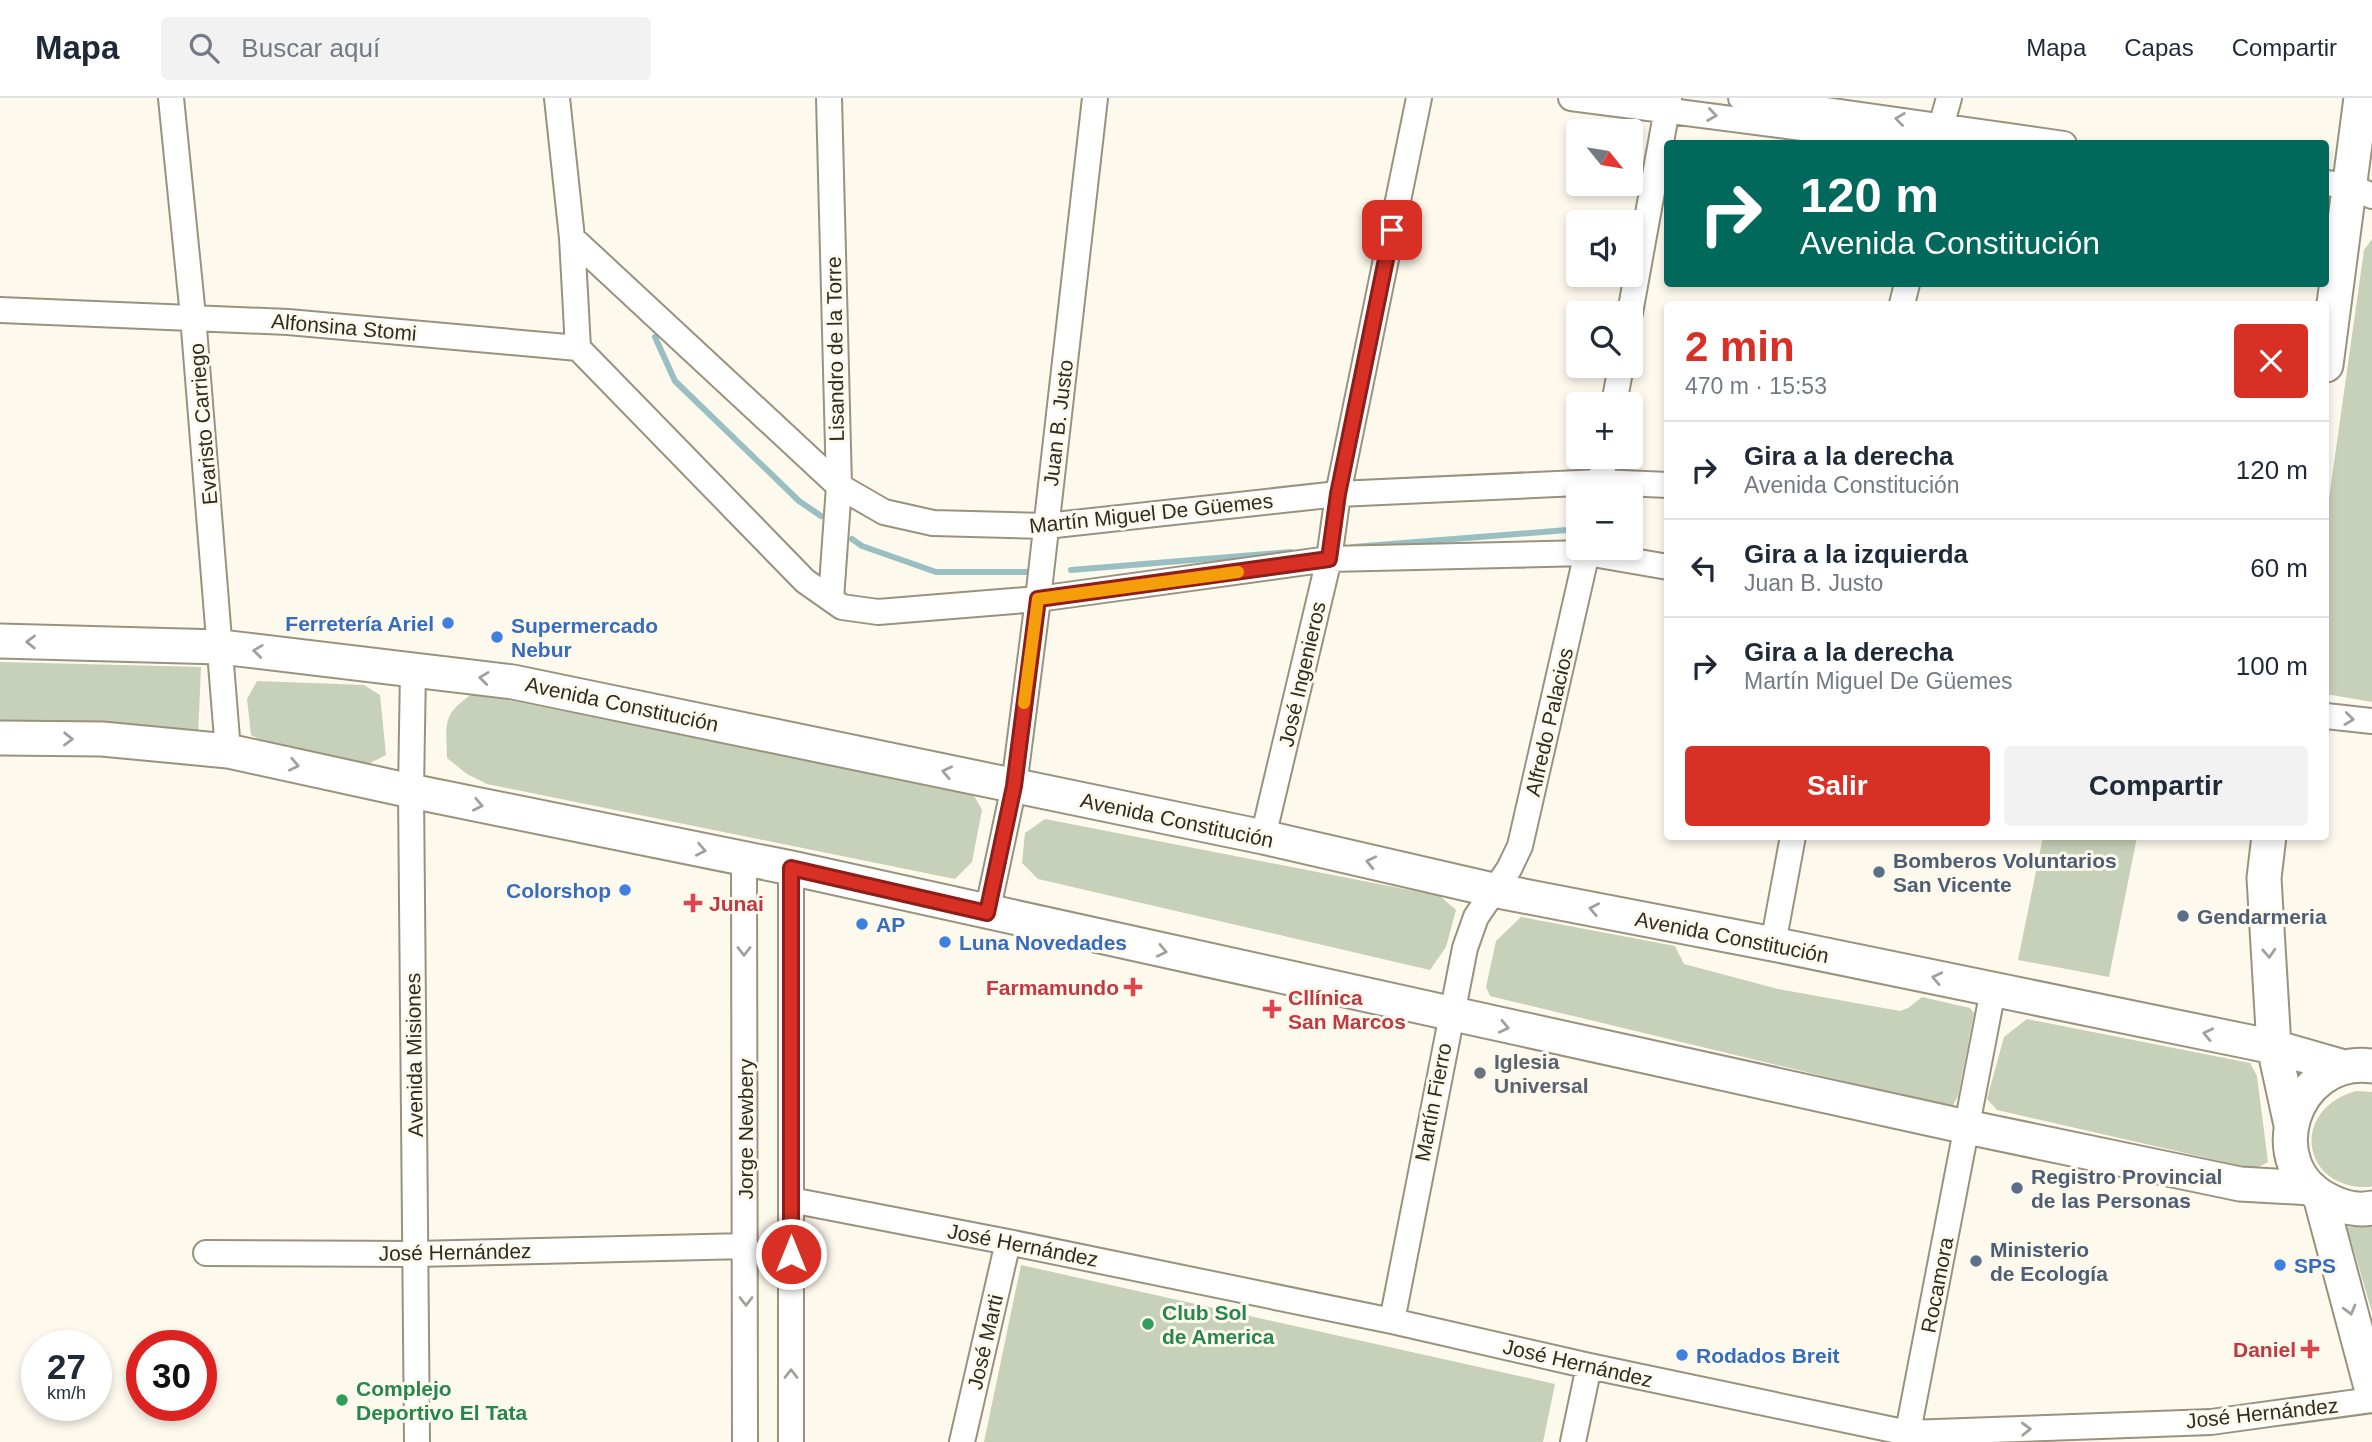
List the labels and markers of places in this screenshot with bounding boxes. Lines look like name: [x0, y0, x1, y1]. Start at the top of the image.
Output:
pin: [1362, 200, 1422, 260]
place label: Ferretería Ariel: [285, 612, 434, 635]
place label: Supermercado Nebur: [511, 614, 658, 661]
marker: Ferretería Ariel: [440, 615, 456, 631]
marker: Supermercado Nebur: [489, 629, 505, 645]
place label: Bomberos Voluntarios San Vicente: [1893, 849, 2117, 896]
marker: Bomberos Voluntarios San Vicente: [1871, 864, 1887, 880]
place label: Colorshop: [506, 879, 611, 902]
marker: Colorshop: [617, 882, 633, 898]
place label: Junai: [709, 892, 764, 915]
marker: Junai: [683, 893, 703, 913]
place label: Gendarmeria: [2197, 905, 2327, 928]
marker: Gendarmeria: [2175, 908, 2191, 924]
place label: AP: [876, 913, 905, 936]
marker: AP: [854, 916, 870, 932]
place label: Luna Novedades: [959, 931, 1127, 954]
marker: Luna Novedades: [937, 934, 953, 950]
place label: Farmamundo: [986, 976, 1119, 999]
marker: Farmamundo: [1125, 979, 1141, 995]
place label: Cllínica San Marcos: [1288, 986, 1406, 1033]
marker: Cllínica San Marcos: [1262, 999, 1282, 1019]
place label: Iglesia Universal: [1494, 1050, 1589, 1097]
marker: Iglesia Universal: [1472, 1065, 1488, 1081]
place label: Registro Provincial de las Personas: [2031, 1165, 2222, 1212]
marker: Registro Provincial de las Personas: [2009, 1180, 2025, 1196]
place label: Ministerio de Ecología: [1990, 1238, 2108, 1285]
marker: Ministerio de Ecología: [1968, 1253, 1984, 1269]
place label: SPS: [2294, 1254, 2336, 1277]
marker: SPS: [2272, 1257, 2288, 1273]
place label: Club Sol de America: [1162, 1301, 1275, 1348]
marker: Club Sol de America: [1140, 1316, 1156, 1332]
place label: Daniel: [2233, 1338, 2296, 1361]
marker: Daniel: [2302, 1341, 2318, 1357]
place label: Rodados Breit: [1696, 1344, 1840, 1367]
marker: Rodados Breit: [1674, 1347, 1690, 1363]
place label: Complejo Deportivo El Tata: [356, 1377, 527, 1424]
marker: Complejo Deportivo El Tata: [334, 1392, 350, 1408]

